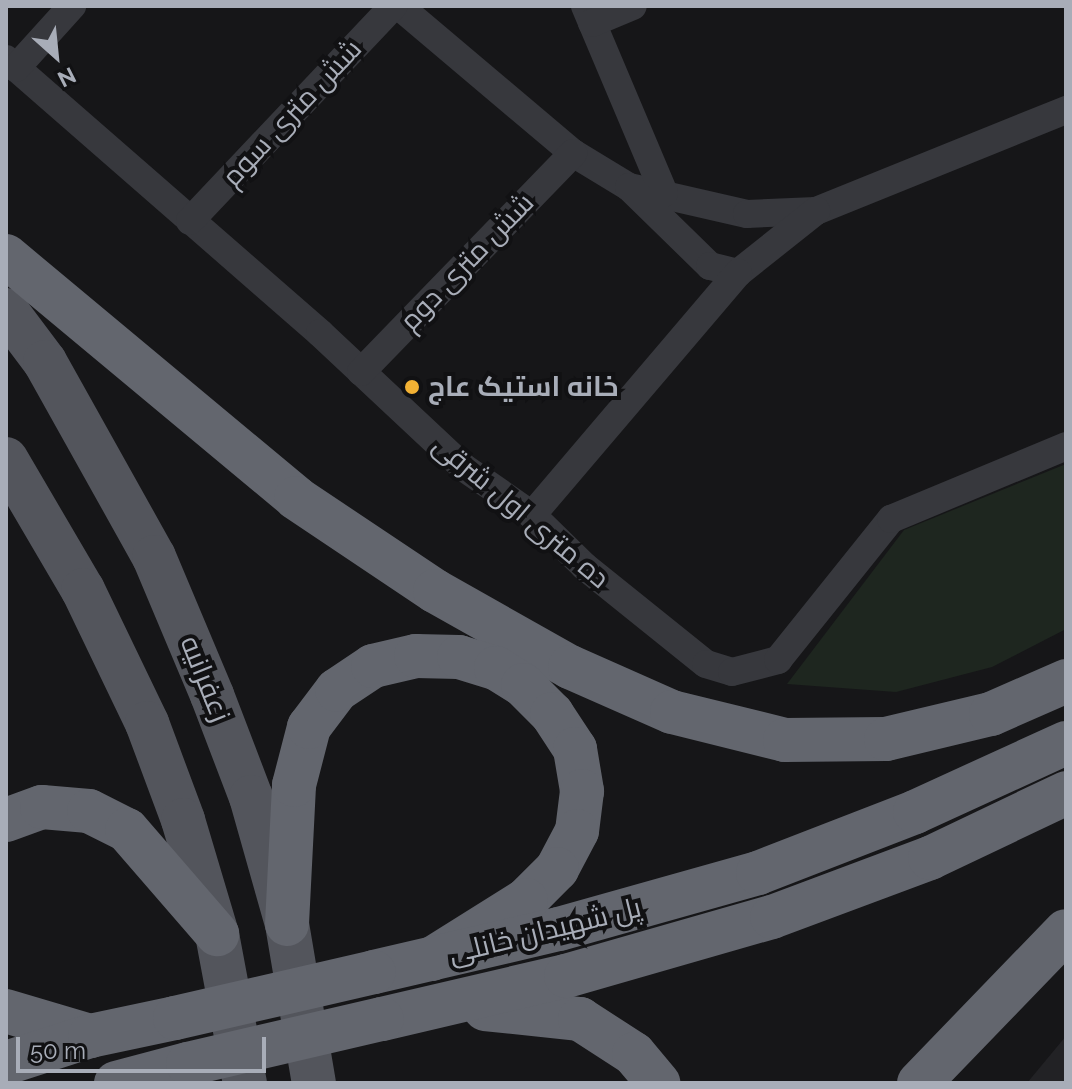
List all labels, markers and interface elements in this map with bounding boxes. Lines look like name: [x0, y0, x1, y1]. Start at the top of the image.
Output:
north arrow: [16, 16, 96, 96]
street label: شش متری سوم: [215, 32, 369, 194]
text: N: [54, 62, 80, 93]
street label: شش متری دوم: [393, 186, 541, 338]
place label: خانه استیک عاج: [428, 370, 619, 404]
marker: خانه استیک عاج: [403, 378, 421, 396]
street label: ده متری اول شرقی: [426, 429, 616, 595]
street label: زعفرانیه: [173, 631, 237, 727]
street label: پل شهیدان خانلی: [445, 891, 645, 971]
scale bar: [20, 1021, 270, 1071]
text: 50 m: [30, 1036, 86, 1065]

